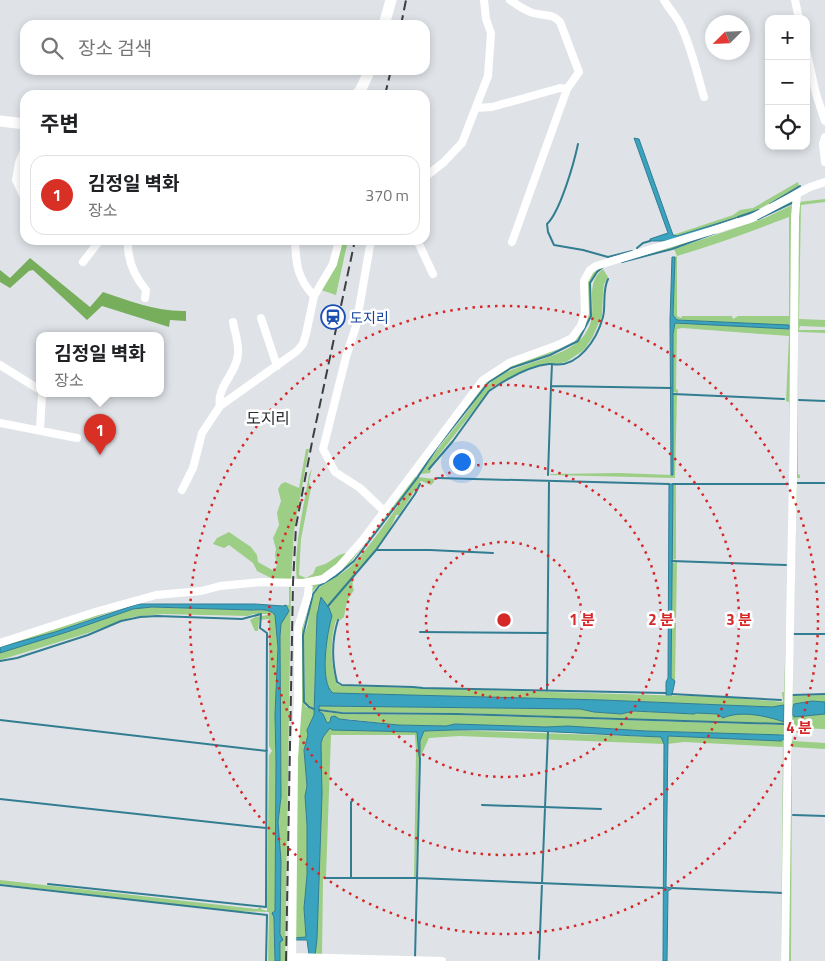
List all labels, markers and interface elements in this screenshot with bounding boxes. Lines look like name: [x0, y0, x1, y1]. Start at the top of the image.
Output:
north arrow: [705, 15, 750, 60]
map controls: [765, 15, 810, 150]
button: +: [765, 15, 810, 60]
search box: [20, 20, 430, 75]
text: 장소 검색: [78, 33, 152, 62]
icon: search: [38, 34, 66, 62]
button: −: [765, 60, 810, 105]
button: locate: [765, 105, 810, 150]
text: 주변: [40, 107, 79, 139]
text: 김정일 벽화: [88, 168, 180, 197]
text: 1: [53, 183, 61, 207]
text: 370 m: [365, 183, 409, 207]
text: 장소: [88, 198, 117, 222]
station icon: 도지리: [320, 304, 346, 330]
place label: 도지리: [350, 307, 389, 328]
popup: [36, 332, 164, 397]
text: 김정일 벽화: [54, 338, 146, 367]
text: 장소: [54, 368, 84, 392]
district label: 도지리: [246, 406, 290, 430]
pin: 1: [84, 414, 116, 455]
your location: [449, 449, 475, 475]
text: 1 분: [569, 608, 595, 631]
text: 2 분: [648, 608, 674, 631]
text: 3 분: [726, 608, 752, 631]
centre of rings: [495, 611, 513, 629]
text: 4 분: [786, 716, 812, 739]

